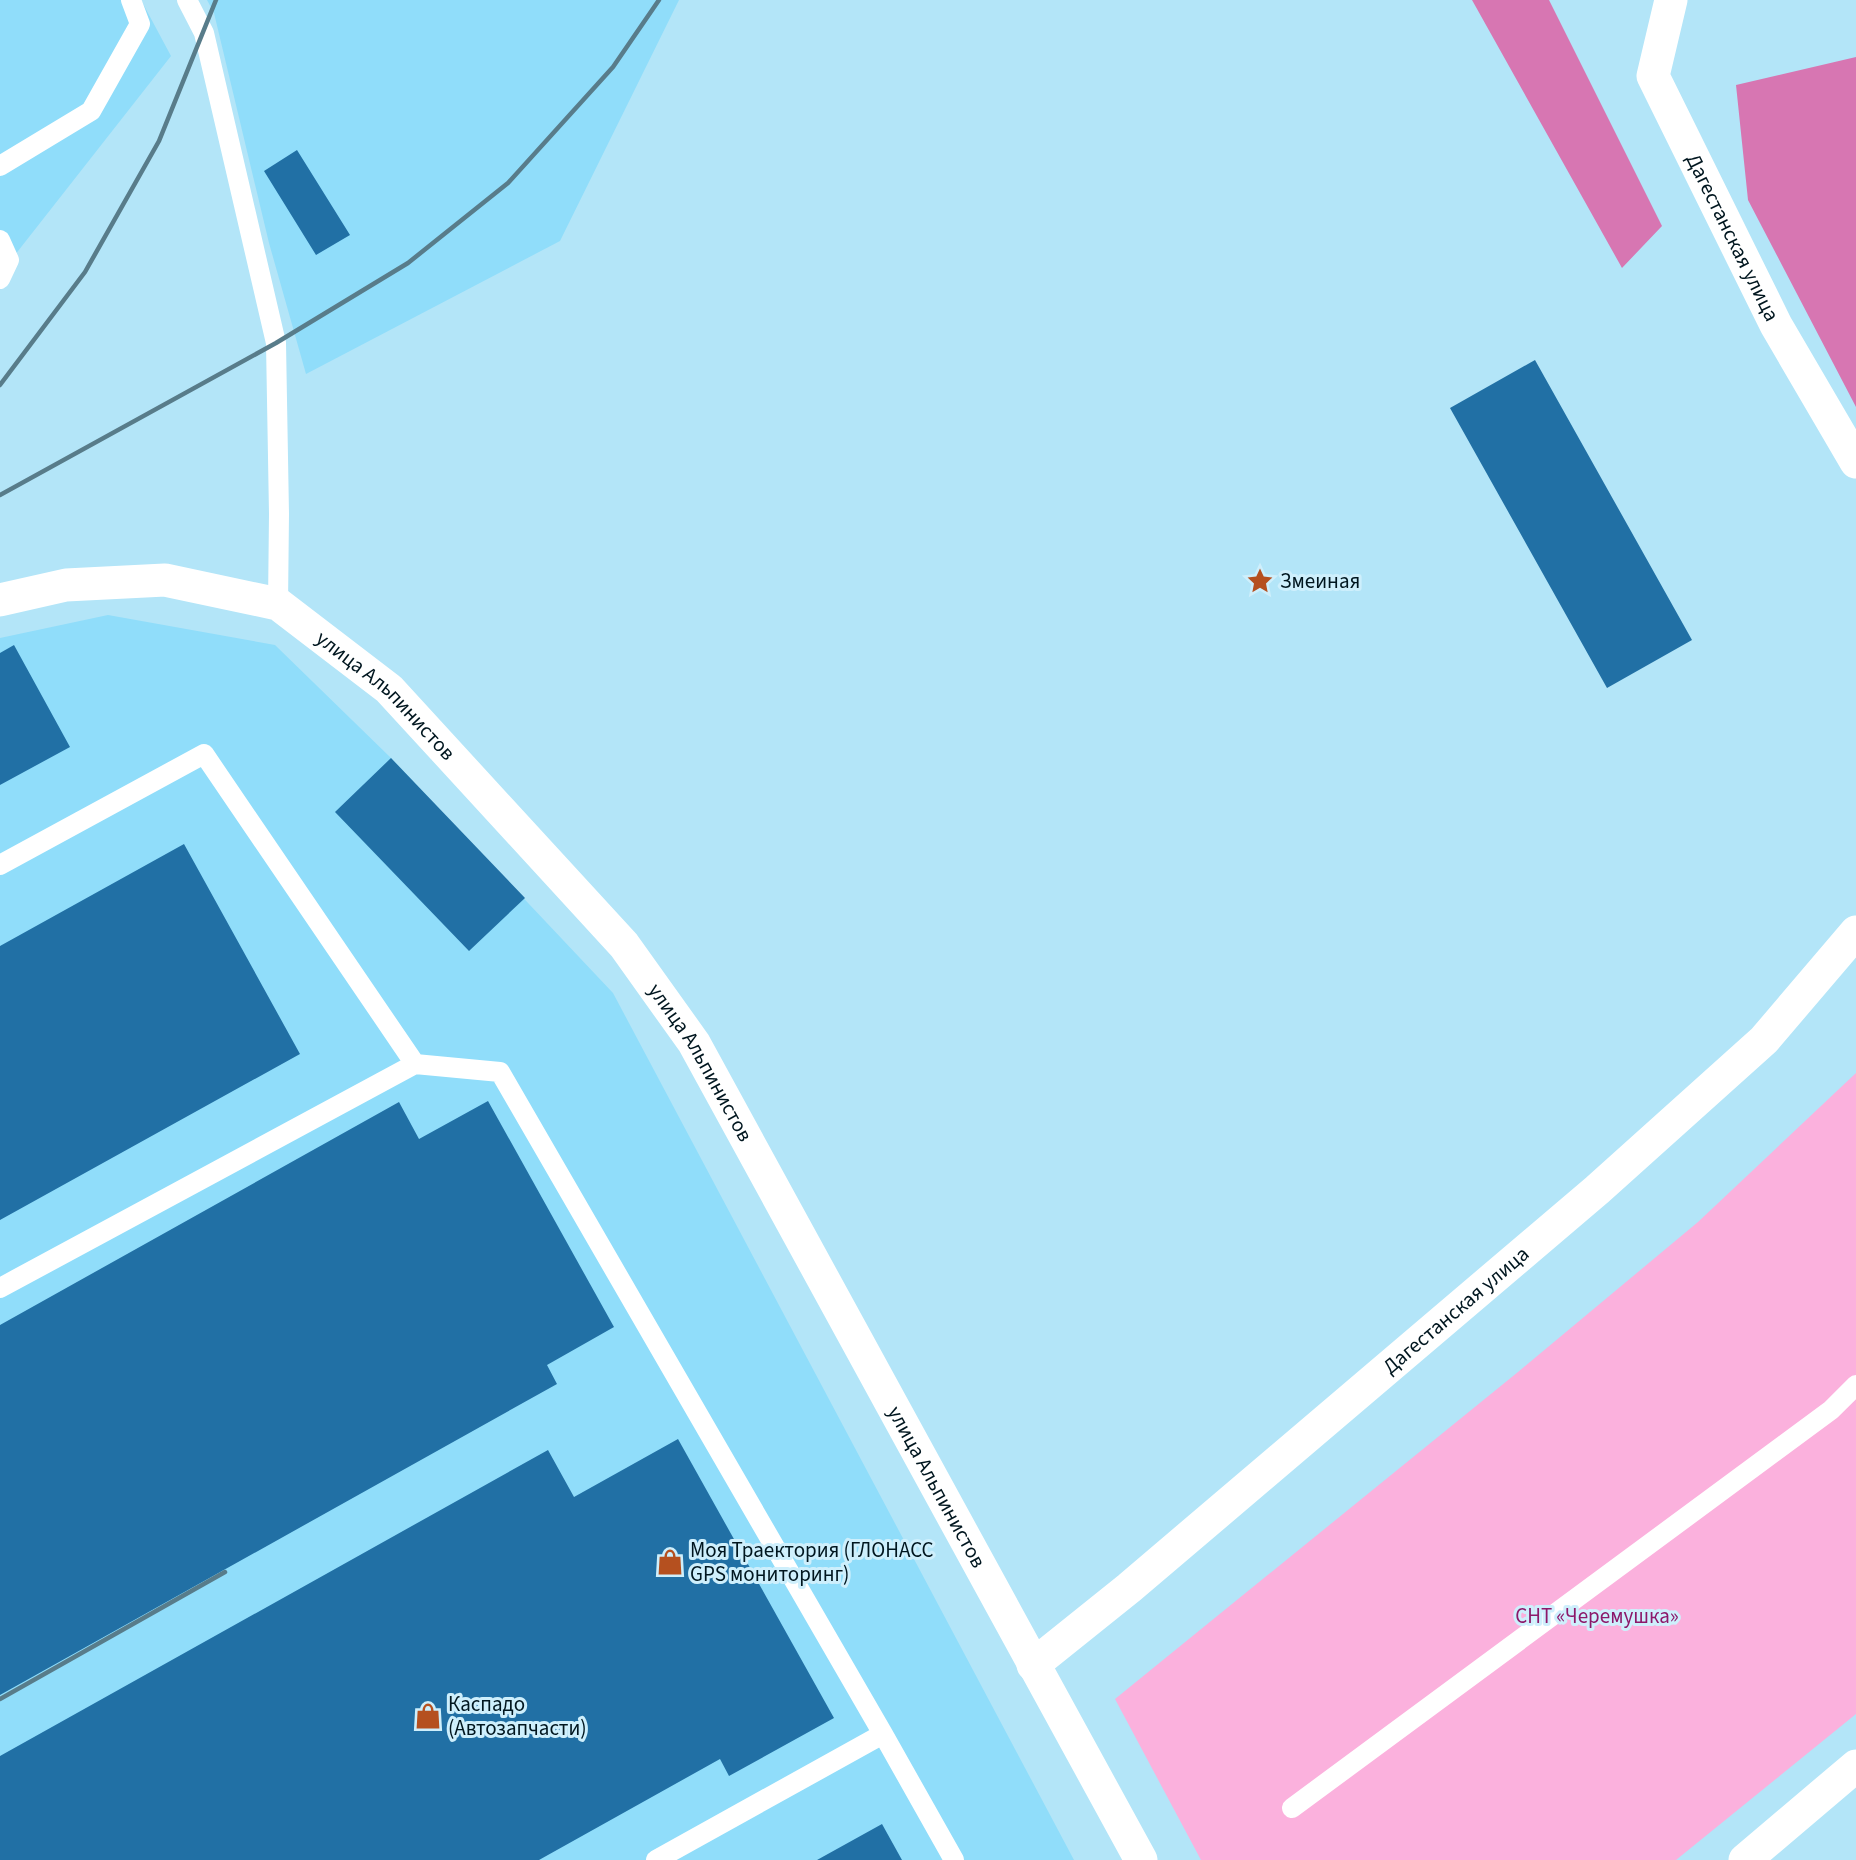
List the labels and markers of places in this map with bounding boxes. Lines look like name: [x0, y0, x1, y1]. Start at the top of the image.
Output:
place icon: Змеиная: [1245, 566, 1275, 596]
place label: Змеиная: [1280, 566, 1360, 596]
place label: Моя Траектория (ГЛОНАСС GPS мониторинг): [690, 1535, 934, 1589]
shop icon: Моя Траектория (ГЛОНАСС GPS мониторинг): [655, 1547, 685, 1577]
place label: Каспадо (Автозапчасти): [448, 1689, 587, 1743]
shop icon: Каспадо (Автозапчасти): [413, 1701, 443, 1731]

